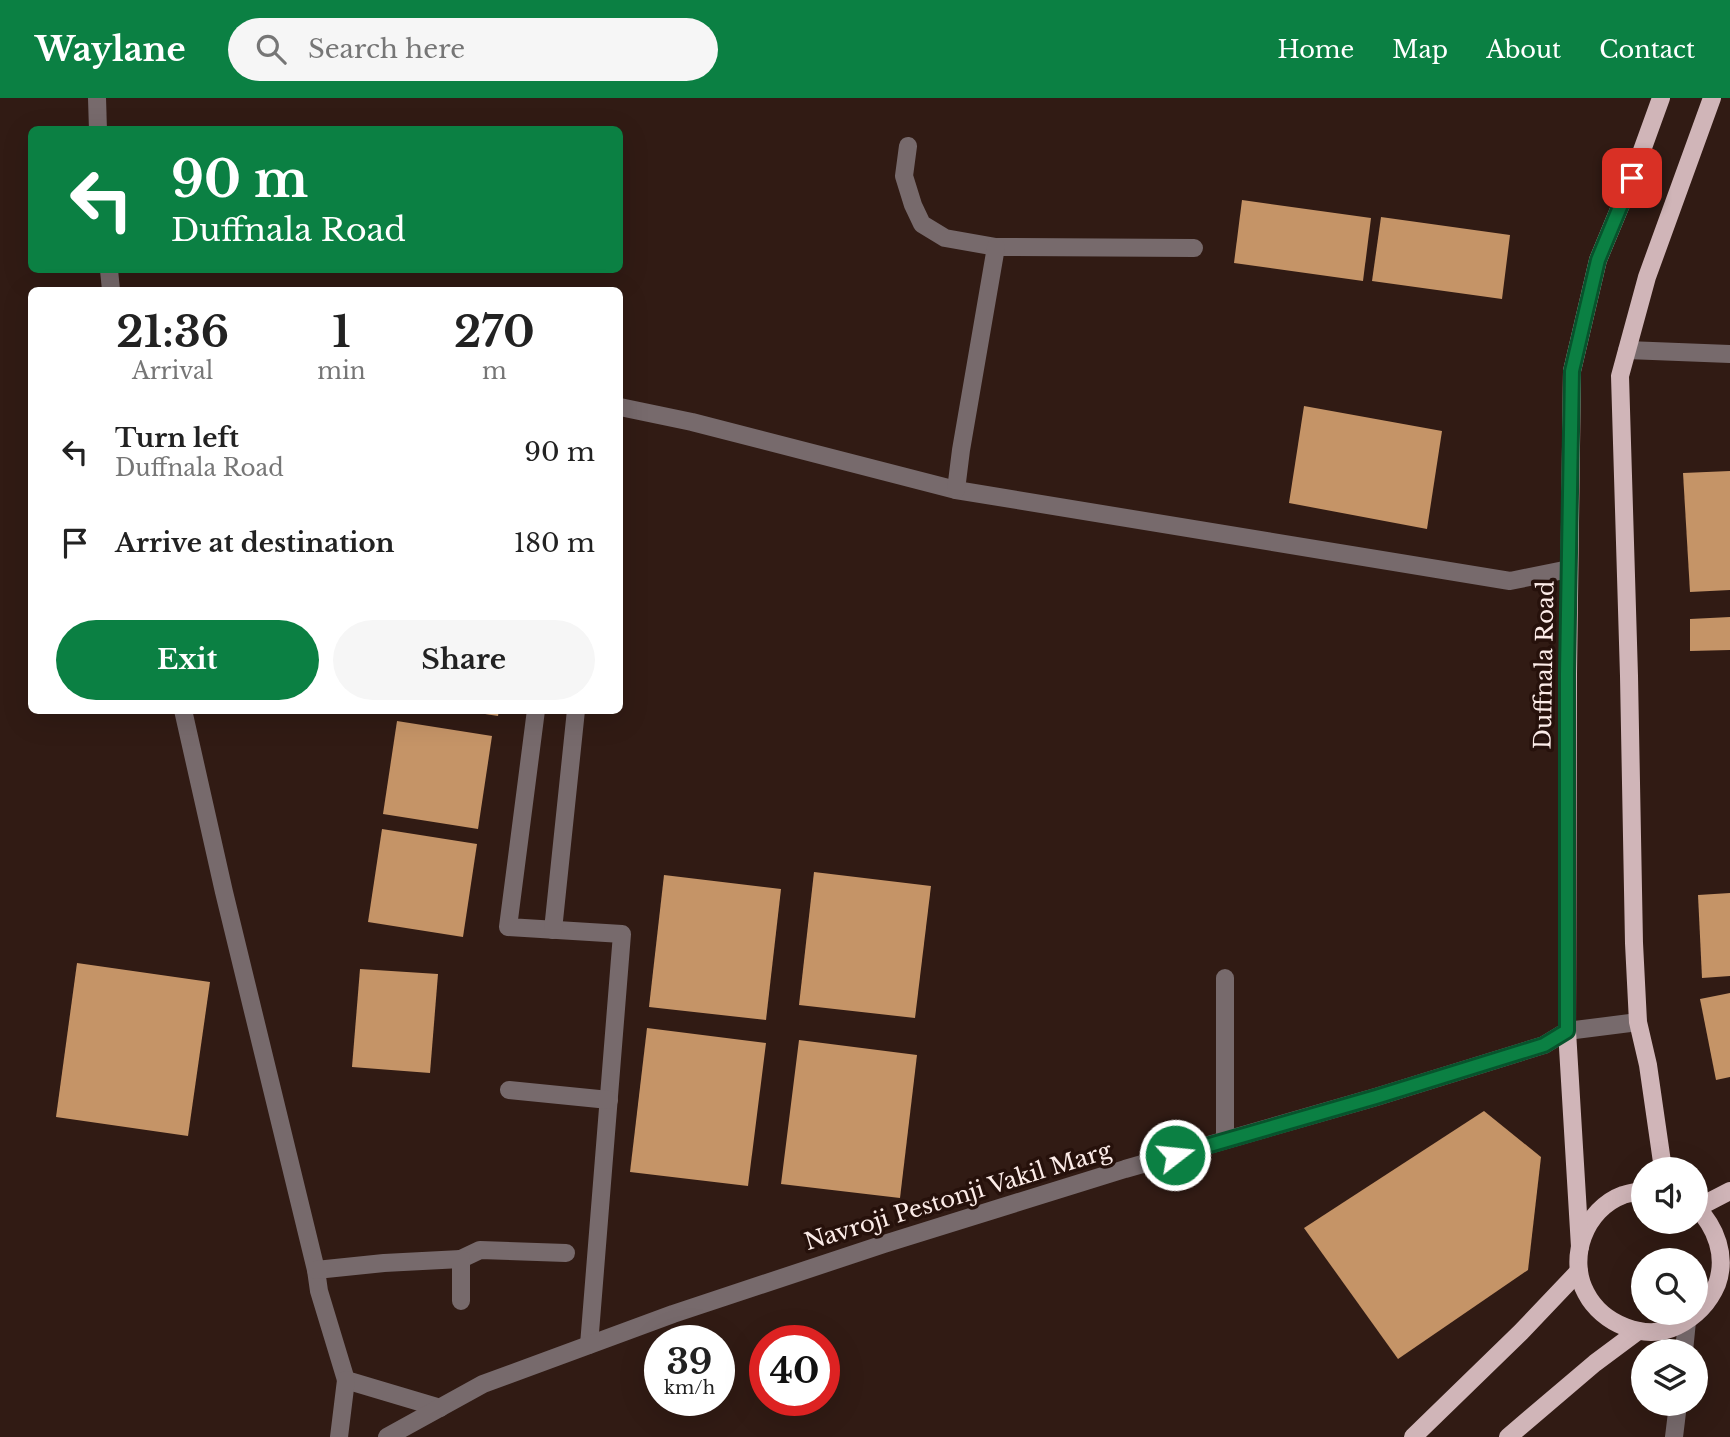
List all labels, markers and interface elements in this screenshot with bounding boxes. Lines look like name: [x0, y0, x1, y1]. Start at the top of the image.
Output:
search box: [228, 18, 718, 81]
text: Waylane: [35, 29, 186, 70]
icon: search: [252, 30, 290, 68]
text: Search here: [308, 33, 465, 65]
text: Home: [1278, 35, 1354, 64]
text: Map: [1392, 35, 1448, 64]
text: About: [1486, 35, 1561, 64]
text: Contact: [1599, 35, 1695, 64]
pin: [1602, 148, 1662, 208]
text: 90 m: [171, 149, 308, 210]
icon: left: [56, 154, 147, 245]
icon: arrive: [1613, 159, 1651, 197]
text: Duffnala Road: [171, 210, 406, 250]
text: 21:36: [116, 306, 229, 358]
text: 1: [332, 306, 351, 358]
text: 270: [454, 306, 535, 358]
text: Arrival: [132, 357, 213, 385]
text: min: [317, 357, 366, 385]
text: m: [482, 357, 507, 385]
text: Turn left: [115, 422, 239, 454]
icon: left: [56, 433, 94, 471]
text: 90 m: [524, 436, 595, 468]
text: Duffnala Road: [115, 454, 284, 482]
icon: arrive: [56, 524, 94, 562]
text: Arrive at destination: [115, 527, 395, 559]
text: 180 m: [514, 527, 595, 559]
street label: Duffnala Road: [1529, 580, 1559, 750]
button: Exit: [56, 620, 319, 700]
button: Share: [333, 620, 595, 700]
position arrow: [1138, 1118, 1212, 1192]
street label: Navroji Pestonji Vakil Marg: [801, 1136, 1115, 1256]
map controls: [1631, 1157, 1708, 1416]
button: sound: [1631, 1157, 1708, 1234]
button: search: [1631, 1248, 1708, 1325]
speed limit sign: 40: [749, 1325, 840, 1416]
button: layers: [1631, 1339, 1708, 1416]
text: 39: [667, 1340, 712, 1383]
text: km/h: [664, 1377, 715, 1399]

